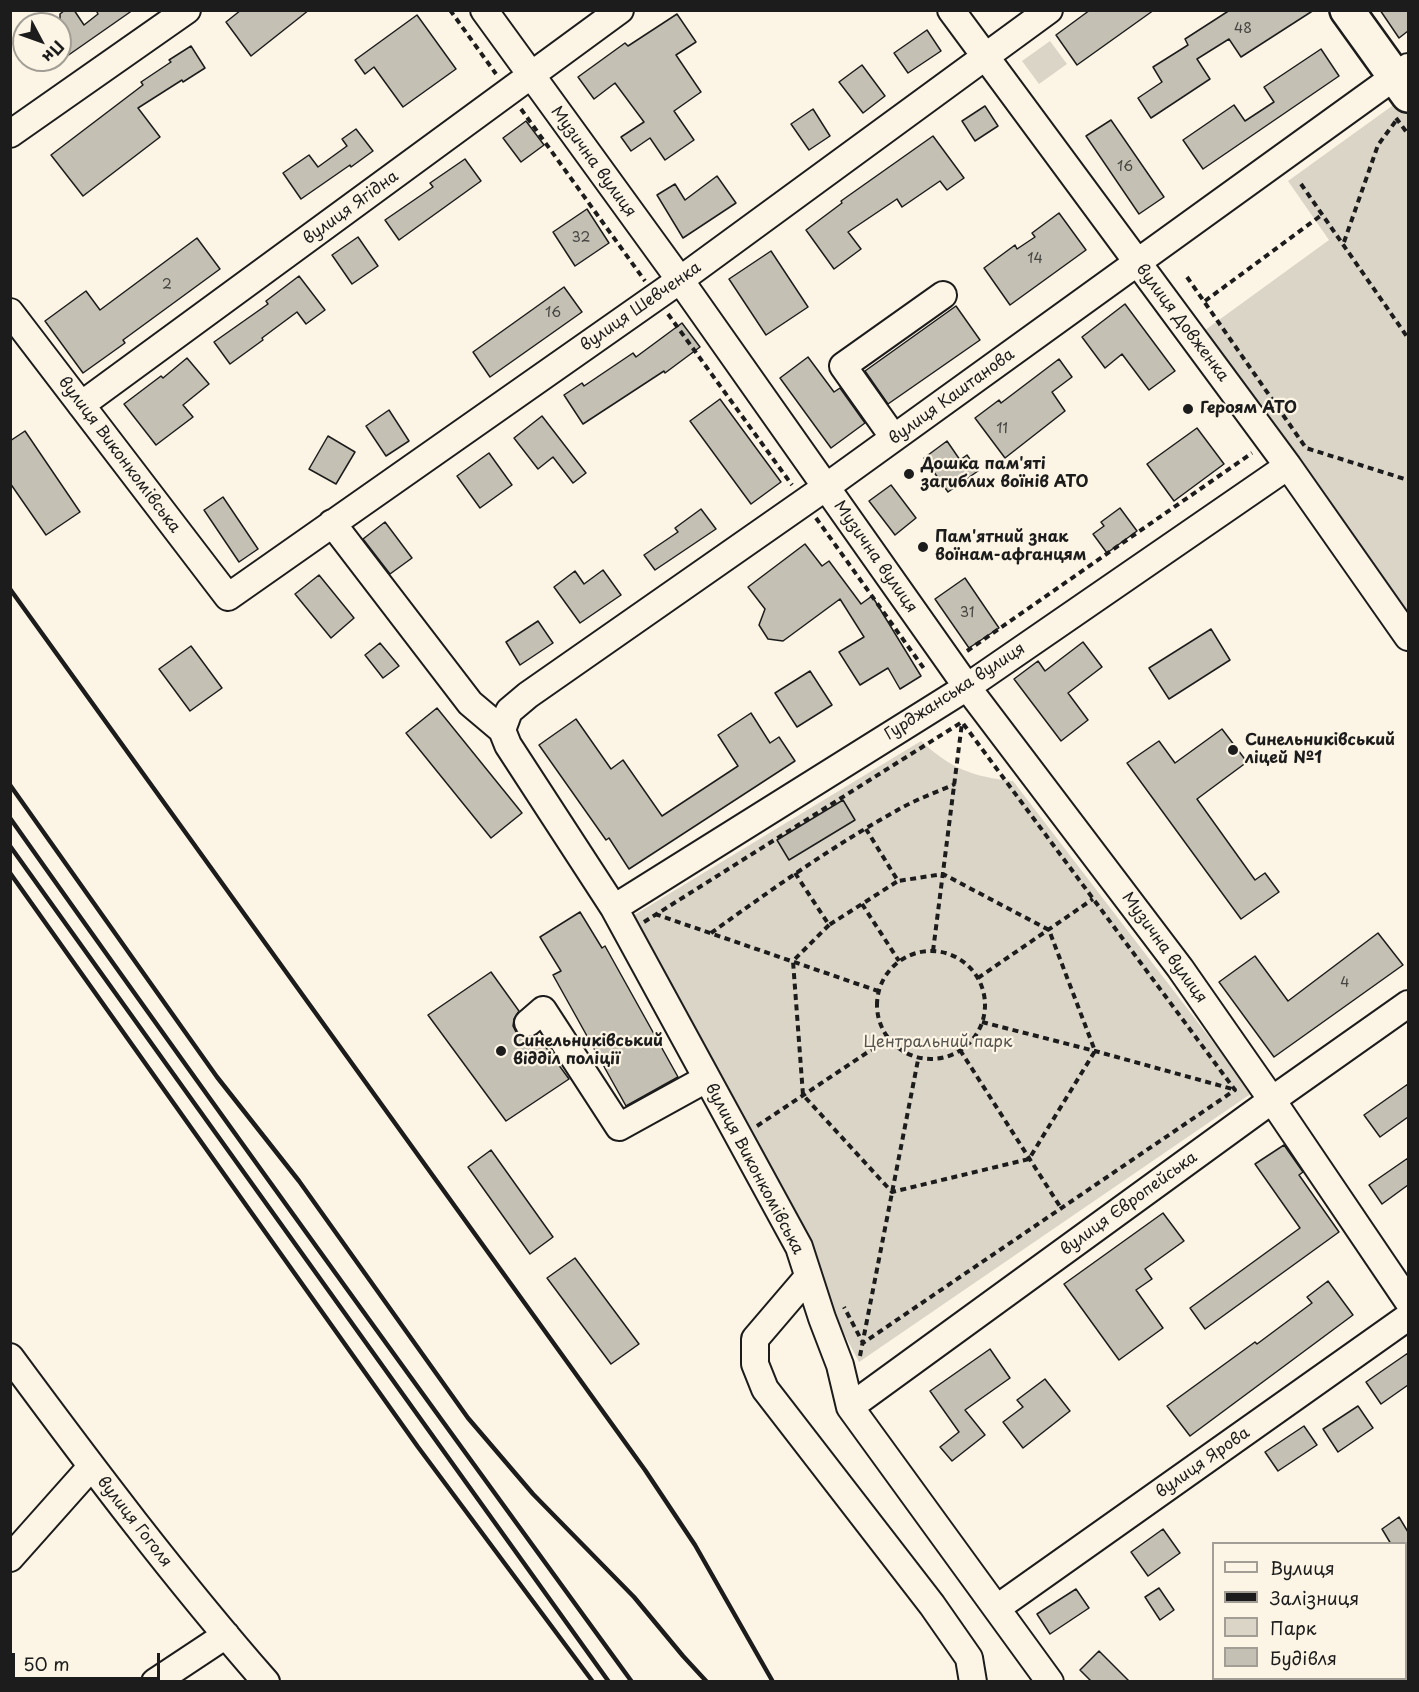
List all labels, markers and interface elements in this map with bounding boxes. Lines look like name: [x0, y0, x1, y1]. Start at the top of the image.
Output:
north arrow: [12, 12, 72, 72]
house number: 48: [1234, 21, 1252, 37]
text: Пн: [37, 36, 71, 69]
street label: Музична вулиця: [546, 103, 640, 221]
house number: 16: [1117, 159, 1133, 175]
street label: вулиця Ягідна: [300, 167, 402, 249]
house number: 32: [572, 230, 590, 246]
house number: 14: [1027, 251, 1043, 267]
street label: вулиця Шевченка: [577, 258, 705, 356]
street label: вулиця Довженка: [1132, 260, 1232, 386]
house number: 2: [162, 277, 172, 293]
house number: 16: [545, 305, 561, 321]
street label: вулиця Каштанова: [886, 345, 1018, 449]
street label: вулиця Виконкомівська: [54, 373, 184, 537]
place label: Героям АТО: [1200, 399, 1297, 419]
marker: Героям АТО: [1181, 402, 1195, 416]
house number: 11: [996, 421, 1008, 437]
place label: Дошка пам'яті загиблих воїнів АТО: [921, 455, 1089, 493]
marker: Дошка пам'яті загиблих воїнів АТО: [902, 467, 916, 481]
street label: Музична вулиця: [829, 497, 921, 617]
place label: Пам'ятний знак воїнам-афганцям: [935, 528, 1086, 566]
marker: Пам'ятний знак воїнам-афганцям: [916, 540, 930, 554]
house number: 31: [960, 605, 974, 621]
street label: Гурджанська вулиця: [881, 639, 1029, 745]
place label: Синельниківський ліцей №1: [1245, 731, 1395, 769]
marker: Синельниківський ліцей №1: [1226, 743, 1240, 757]
street label: Музична вулиця: [1117, 889, 1211, 1007]
house number: 4: [1340, 975, 1350, 991]
place label: Синельниківський відділ поліції: [513, 1032, 663, 1070]
park label: Центральний парк: [864, 1033, 1012, 1053]
marker: Синельниківський відділ поліції: [494, 1044, 508, 1058]
street label: вулиця Виконкомівська: [701, 1080, 807, 1258]
street label: вулиця Європейська: [1057, 1148, 1201, 1260]
street label: вулиця Ярова: [1152, 1424, 1254, 1502]
street label: вулиця Гоголя: [93, 1473, 175, 1571]
legend: [1212, 1542, 1407, 1680]
text: Вулиця: [1270, 1554, 1335, 1581]
text: Залізниця: [1270, 1584, 1359, 1611]
text: Парк: [1270, 1614, 1316, 1641]
scale bar: [15, 1641, 164, 1679]
text: Будівля: [1270, 1644, 1337, 1671]
text: 50 m: [23, 1650, 70, 1677]

